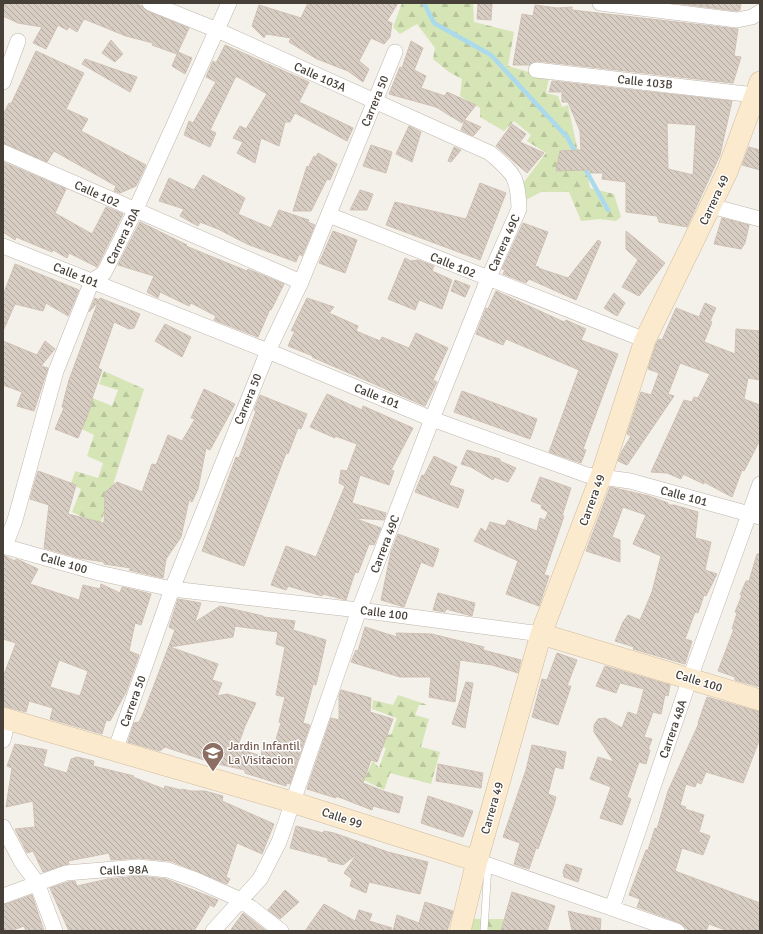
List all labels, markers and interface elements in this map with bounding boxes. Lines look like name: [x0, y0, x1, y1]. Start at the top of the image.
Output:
street label: Calle 103A: [291, 59, 349, 96]
street label: Calle 103B: [617, 72, 673, 93]
street label: Carrera 50: [358, 73, 393, 129]
street label: Carrera 49: [696, 173, 733, 228]
street label: Calle 102: [72, 178, 122, 211]
street label: Carrera 50A: [103, 205, 144, 267]
street label: Carrera 49C: [485, 212, 524, 274]
street label: Calle 102: [428, 249, 478, 281]
street label: Calle 101: [51, 259, 101, 291]
street label: Carrera 50: [231, 371, 266, 427]
street label: Calle 101: [352, 380, 402, 412]
street label: Carrera 49: [576, 472, 609, 528]
street label: Calle 101: [659, 483, 709, 510]
street label: Carrera 49C: [368, 513, 403, 575]
street label: Calle 100: [39, 550, 89, 577]
street label: Calle 100: [359, 603, 409, 624]
street label: Calle 100: [674, 667, 724, 696]
street label: Carrera 50: [117, 673, 150, 729]
street label: Carrera 48A: [656, 697, 691, 761]
place label: Jardin Infantil La Visitacion: [228, 739, 300, 768]
school or university icon: Jardin Infantil La Visitacion: [200, 740, 226, 773]
street label: Carrera 49: [478, 780, 507, 836]
street label: Calle 99: [320, 805, 364, 832]
street label: Calle 98A: [99, 862, 149, 879]

